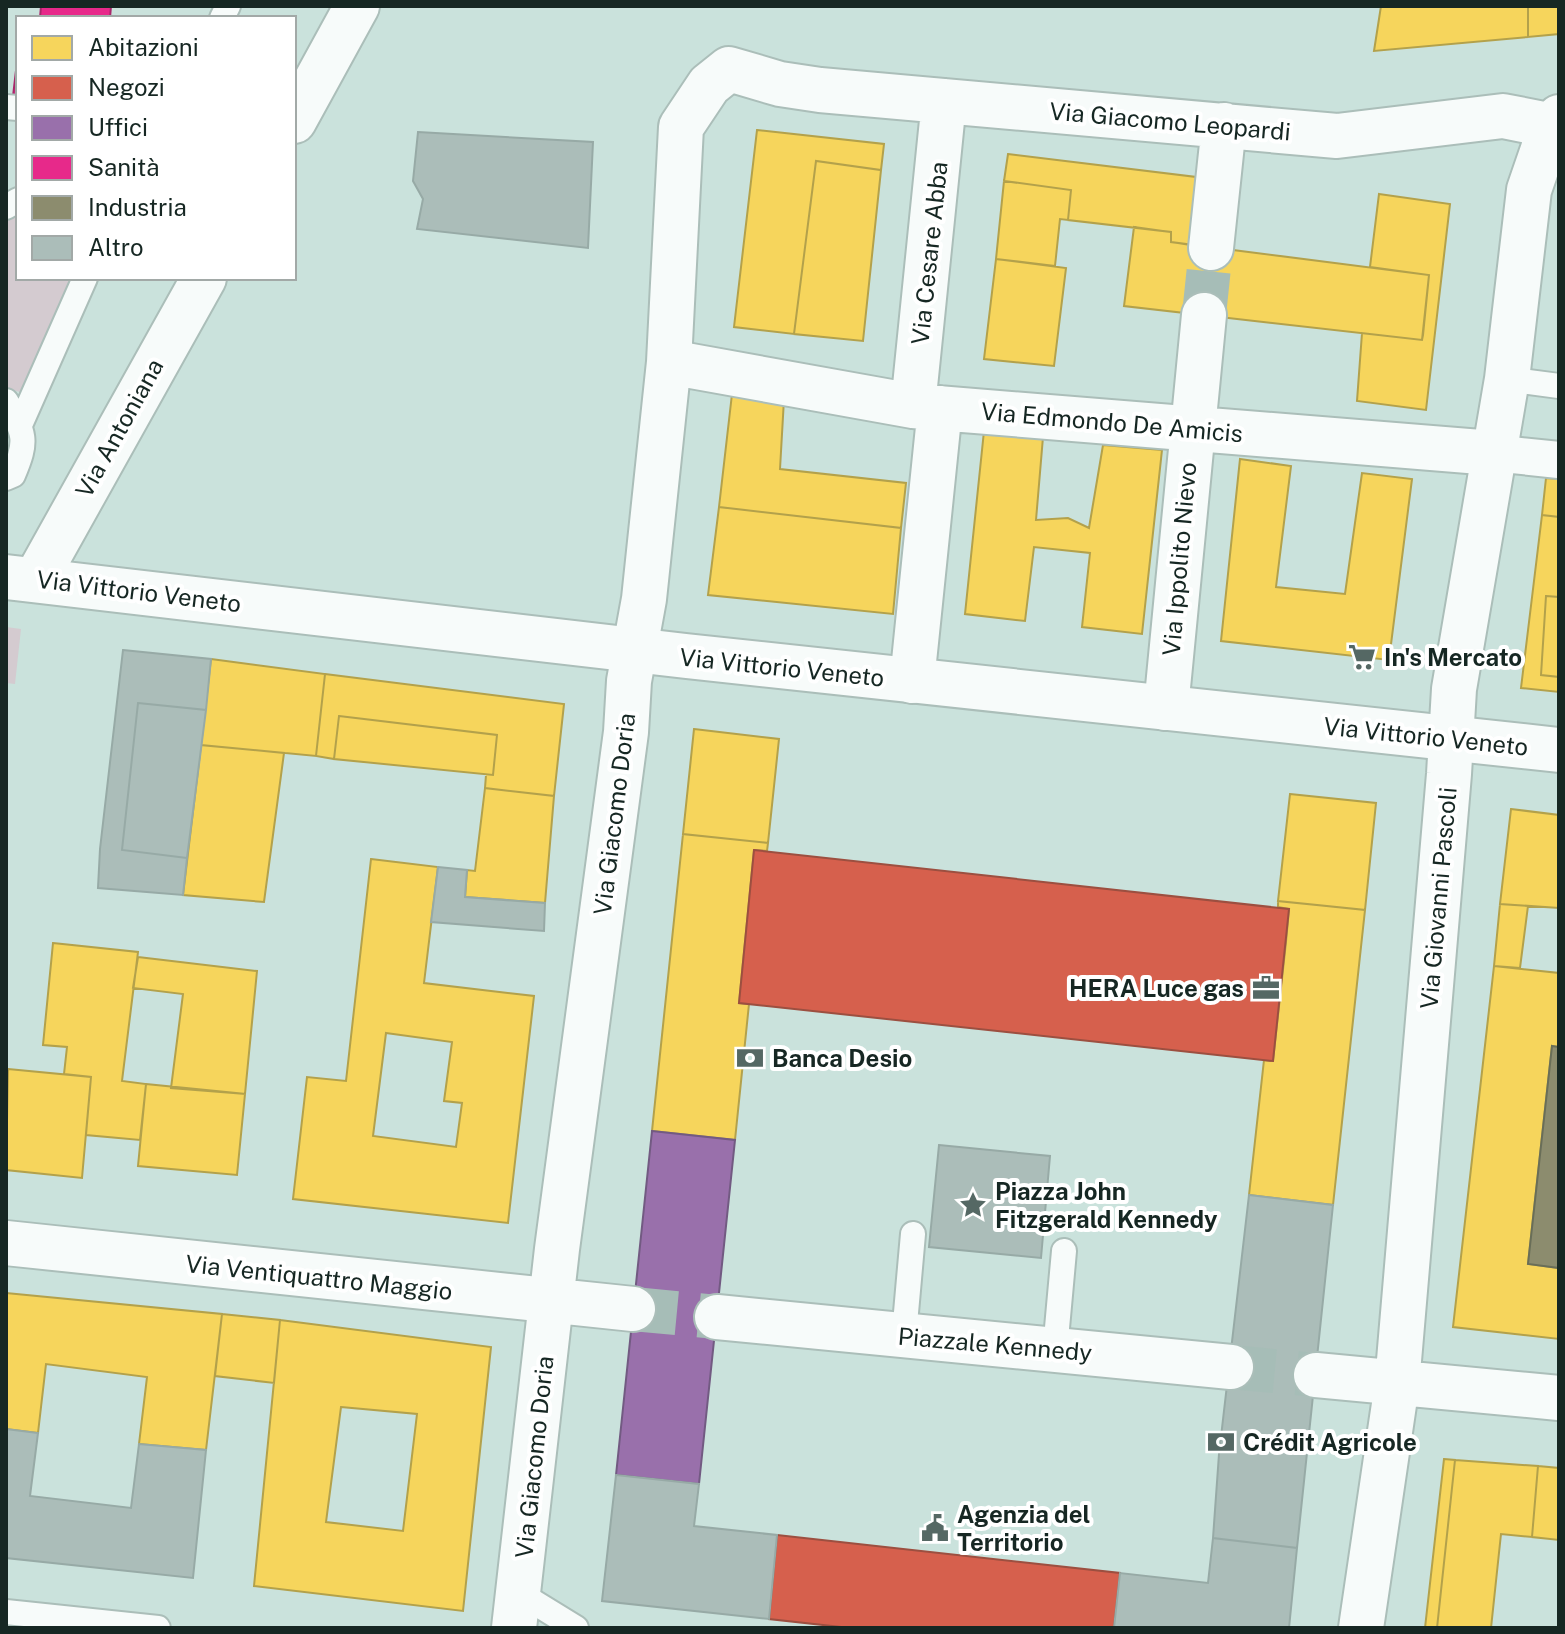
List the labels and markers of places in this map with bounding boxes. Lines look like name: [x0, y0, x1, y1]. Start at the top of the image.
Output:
supermarket icon: In's Mercato: [1347, 642, 1377, 672]
place label: In's Mercato: [1384, 643, 1522, 671]
office icon: HERA Luce gas: [1251, 973, 1281, 1003]
place label: HERA Luce gas: [1069, 974, 1244, 1002]
bank icon: Banca Desio: [735, 1043, 765, 1073]
place label: Banca Desio: [772, 1044, 912, 1072]
place label: Piazza John Fitzgerald Kennedy: [995, 1177, 1218, 1233]
place icon: Piazza John Fitzgerald Kennedy: [958, 1190, 988, 1220]
bank icon: Crédit Agricole: [1206, 1427, 1236, 1457]
place label: Crédit Agricole: [1243, 1428, 1417, 1456]
place label: Agenzia del Territorio: [957, 1500, 1090, 1556]
public building icon: Agenzia del Territorio: [920, 1513, 950, 1543]

